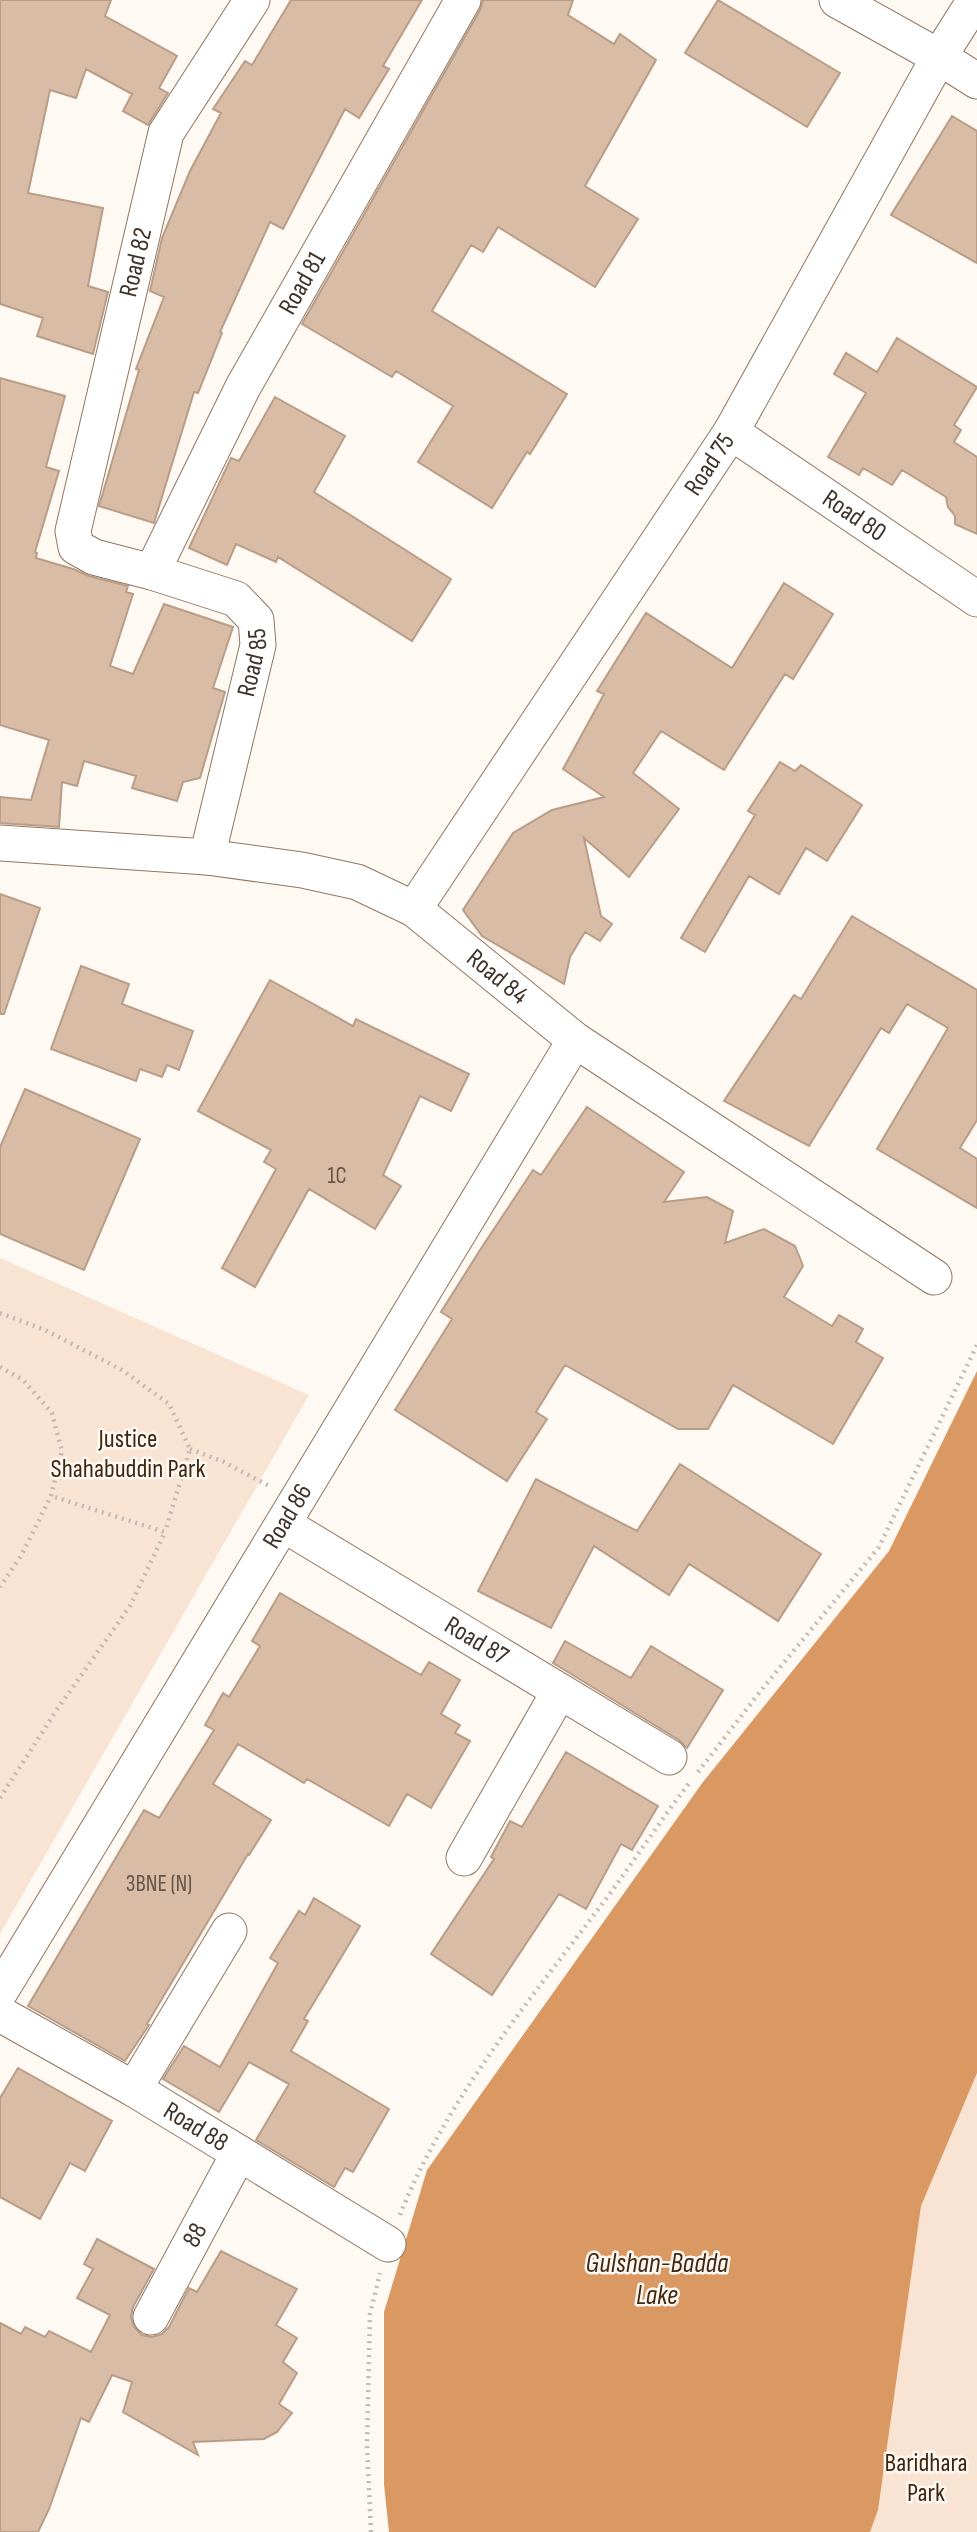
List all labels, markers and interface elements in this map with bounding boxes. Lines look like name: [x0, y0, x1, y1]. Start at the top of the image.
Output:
street label: Road 82: [113, 225, 159, 300]
street label: Road 81: [272, 246, 332, 320]
street label: Road 75: [678, 427, 741, 501]
street label: Road 80: [816, 483, 892, 548]
street label: Road 85: [231, 627, 274, 700]
street label: Road 84: [460, 943, 534, 1011]
house number: 1C: [327, 1162, 347, 1190]
park label: Justice Shahabuddin Park: [51, 1424, 206, 1485]
street label: Road 86: [256, 1478, 319, 1554]
street label: Road 87: [439, 1610, 515, 1672]
house number: 3BNE (N): [126, 1870, 192, 1898]
street label: Road 88: [158, 2095, 234, 2158]
street label: 88: [176, 2218, 214, 2252]
water label: Gulshan-Badda Lake: [586, 2247, 729, 2312]
park label: Baridhara Park: [885, 2448, 968, 2509]

